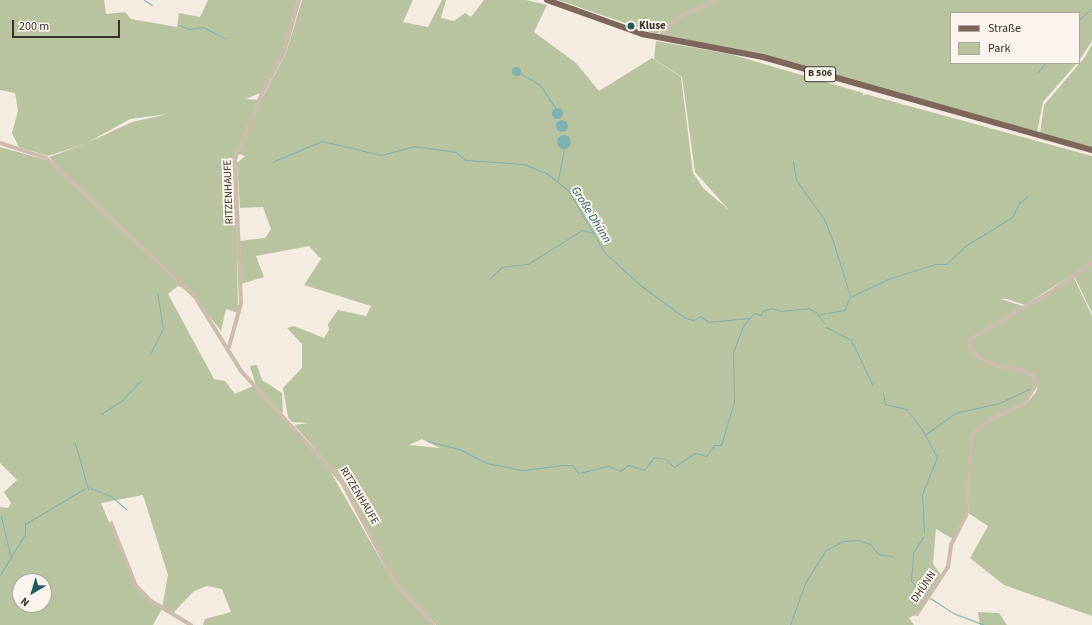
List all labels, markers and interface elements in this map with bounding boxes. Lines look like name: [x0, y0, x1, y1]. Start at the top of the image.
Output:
scale bar: [14, 12, 122, 38]
legend: [950, 12, 1080, 64]
text: 200 m: [19, 18, 49, 35]
place label: Kluse: [639, 19, 666, 33]
text: Straße: [988, 20, 1021, 37]
marker: Kluse: [626, 21, 636, 31]
text: Park: [988, 40, 1010, 57]
road number: B 506: [804, 66, 836, 82]
street label: RITZENHAUFE: [221, 159, 237, 225]
water label: Große Dhünn: [568, 184, 614, 246]
street label: RITZENHAUFE: [337, 465, 381, 527]
street label: DHÜNN: [909, 569, 939, 605]
north arrow: [12, 573, 52, 613]
text: N: [17, 594, 32, 610]

